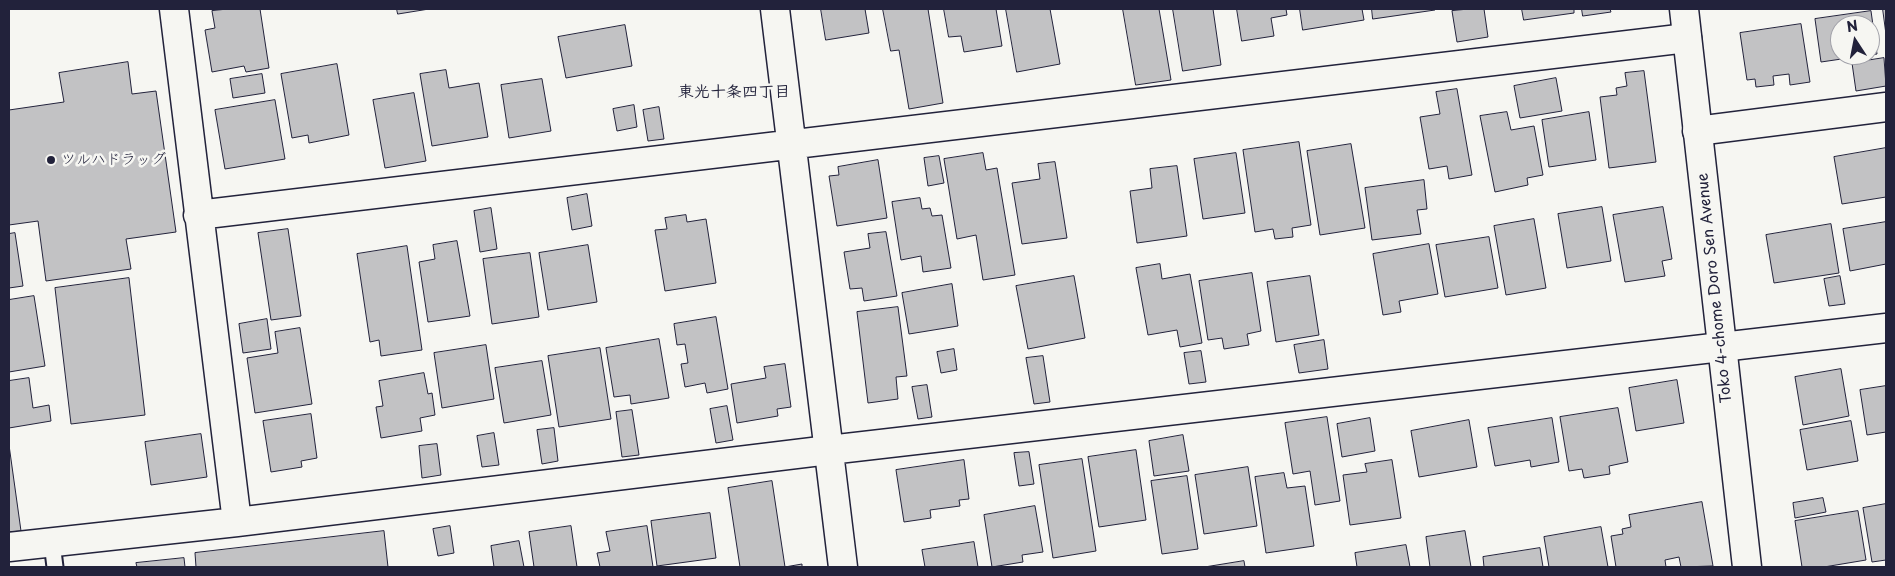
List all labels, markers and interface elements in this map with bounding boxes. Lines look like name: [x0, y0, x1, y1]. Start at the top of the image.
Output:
text: N: [1845, 14, 1860, 37]
north arrow: [1830, 15, 1880, 65]
district label: 東光十条四丁目: [678, 83, 790, 103]
place label: ツルハドラッグ: [61, 151, 166, 169]
marker: ツルハドラッグ: [45, 154, 57, 166]
street label: Toko 4-chome Doro Sen Avenue: [1694, 172, 1736, 404]

